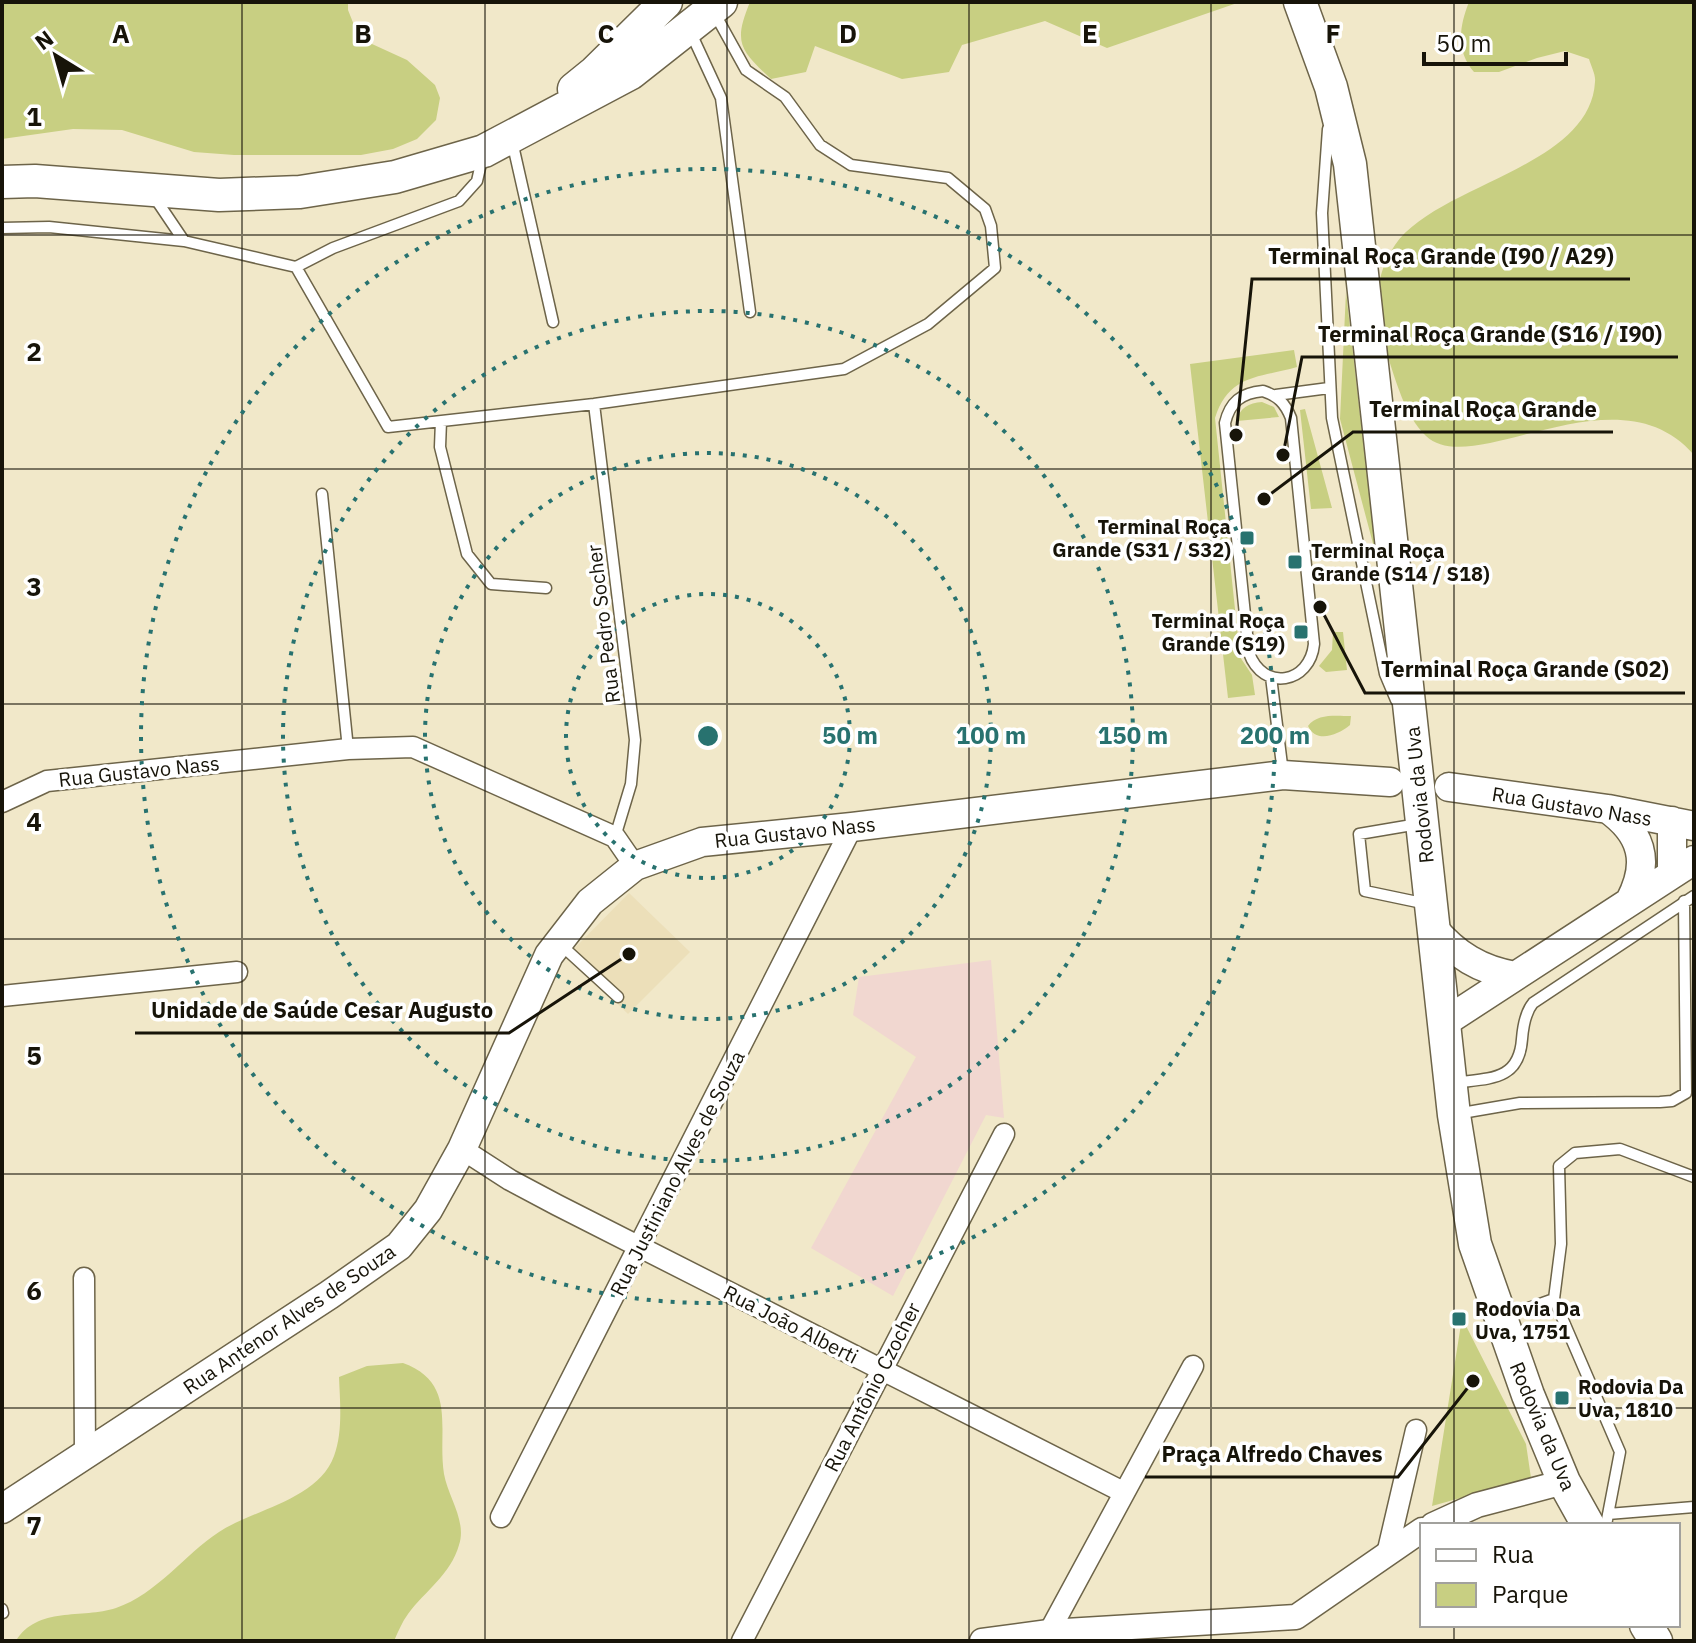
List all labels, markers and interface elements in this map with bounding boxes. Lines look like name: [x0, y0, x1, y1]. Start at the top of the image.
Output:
north arrow: [16, 16, 96, 96]
text: A: [112, 16, 130, 50]
text: B: [354, 16, 372, 50]
text: C: [598, 16, 615, 50]
text: D: [839, 16, 857, 50]
text: E: [1082, 16, 1098, 50]
text: F: [1325, 16, 1341, 50]
scale bar: [1424, 16, 1566, 66]
text: N: [29, 23, 59, 56]
text: 50 m: [1436, 27, 1491, 59]
text: 1: [26, 99, 42, 133]
callout: Terminal Roça Grande (I90 / A29): [1252, 233, 1630, 279]
text: Terminal Roça Grande (I90 / A29): [1268, 241, 1614, 270]
callout: Terminal Roça Grande (S16 / I90): [1302, 311, 1678, 357]
text: Terminal Roça Grande (S16 / I90): [1318, 319, 1662, 348]
text: 2: [26, 334, 42, 368]
callout: Terminal Roça Grande: [1353, 386, 1613, 432]
text: Terminal Roça Grande: [1369, 394, 1597, 423]
place label: Terminal Roça Grande (S31 / S32): [1052, 513, 1231, 563]
marker: Terminal Roça Grande (S31 / S32): [1238, 529, 1256, 547]
place label: Terminal Roça Grande (S14 / S18): [1311, 537, 1490, 587]
street label: Rua Pedro Socher: [580, 543, 626, 705]
marker: Terminal Roça Grande (S14 / S18): [1286, 553, 1304, 571]
text: 3: [26, 569, 42, 603]
place label: Terminal Roça Grande (S19): [1151, 607, 1285, 657]
marker: Terminal Roça Grande (S19): [1292, 623, 1310, 641]
callout: Terminal Roça Grande (S02): [1365, 647, 1685, 693]
text: Terminal Roça Grande (S02): [1381, 654, 1669, 683]
text: 50 m: [822, 719, 878, 751]
text: 100 m: [956, 719, 1026, 751]
text: 150 m: [1098, 719, 1168, 751]
text: 200 m: [1240, 719, 1310, 751]
centre of rings: [694, 722, 722, 750]
street label: Rodovia da Uva: [1398, 725, 1440, 865]
street label: Rua Gustavo Nass: [57, 749, 221, 793]
street label: Rua Gustavo Nass: [1490, 780, 1654, 832]
text: 4: [26, 804, 42, 838]
street label: Rua Gustavo Nass: [713, 810, 877, 854]
callout: Unidade de Saúde Cesar Augusto: [135, 987, 509, 1033]
text: Unidade de Saúde Cesar Augusto: [151, 995, 493, 1024]
text: 5: [26, 1038, 42, 1072]
street label: Rua Justiniano Alves de Souza: [603, 1046, 751, 1300]
street label: Rua Antenor Alves de Souza: [177, 1237, 401, 1400]
text: 6: [26, 1273, 42, 1307]
street label: Rua João Alberti: [719, 1278, 863, 1370]
place label: Rodovia Da Uva, 1751: [1475, 1295, 1581, 1345]
street label: Rua Antônio Czocher: [818, 1298, 926, 1476]
marker: Rodovia Da Uva, 1751: [1450, 1310, 1468, 1328]
street label: Rodovia da Uva: [1504, 1357, 1582, 1495]
place label: Rodovia Da Uva, 1810: [1578, 1373, 1684, 1423]
marker: Rodovia Da Uva, 1810: [1553, 1389, 1571, 1407]
callout: Praça Alfredo Chaves: [1145, 1431, 1398, 1477]
text: Praça Alfredo Chaves: [1161, 1439, 1383, 1468]
text: 7: [26, 1508, 42, 1542]
legend: [1420, 1523, 1680, 1627]
text: Rua: [1492, 1538, 1534, 1570]
text: Parque: [1492, 1578, 1569, 1610]

